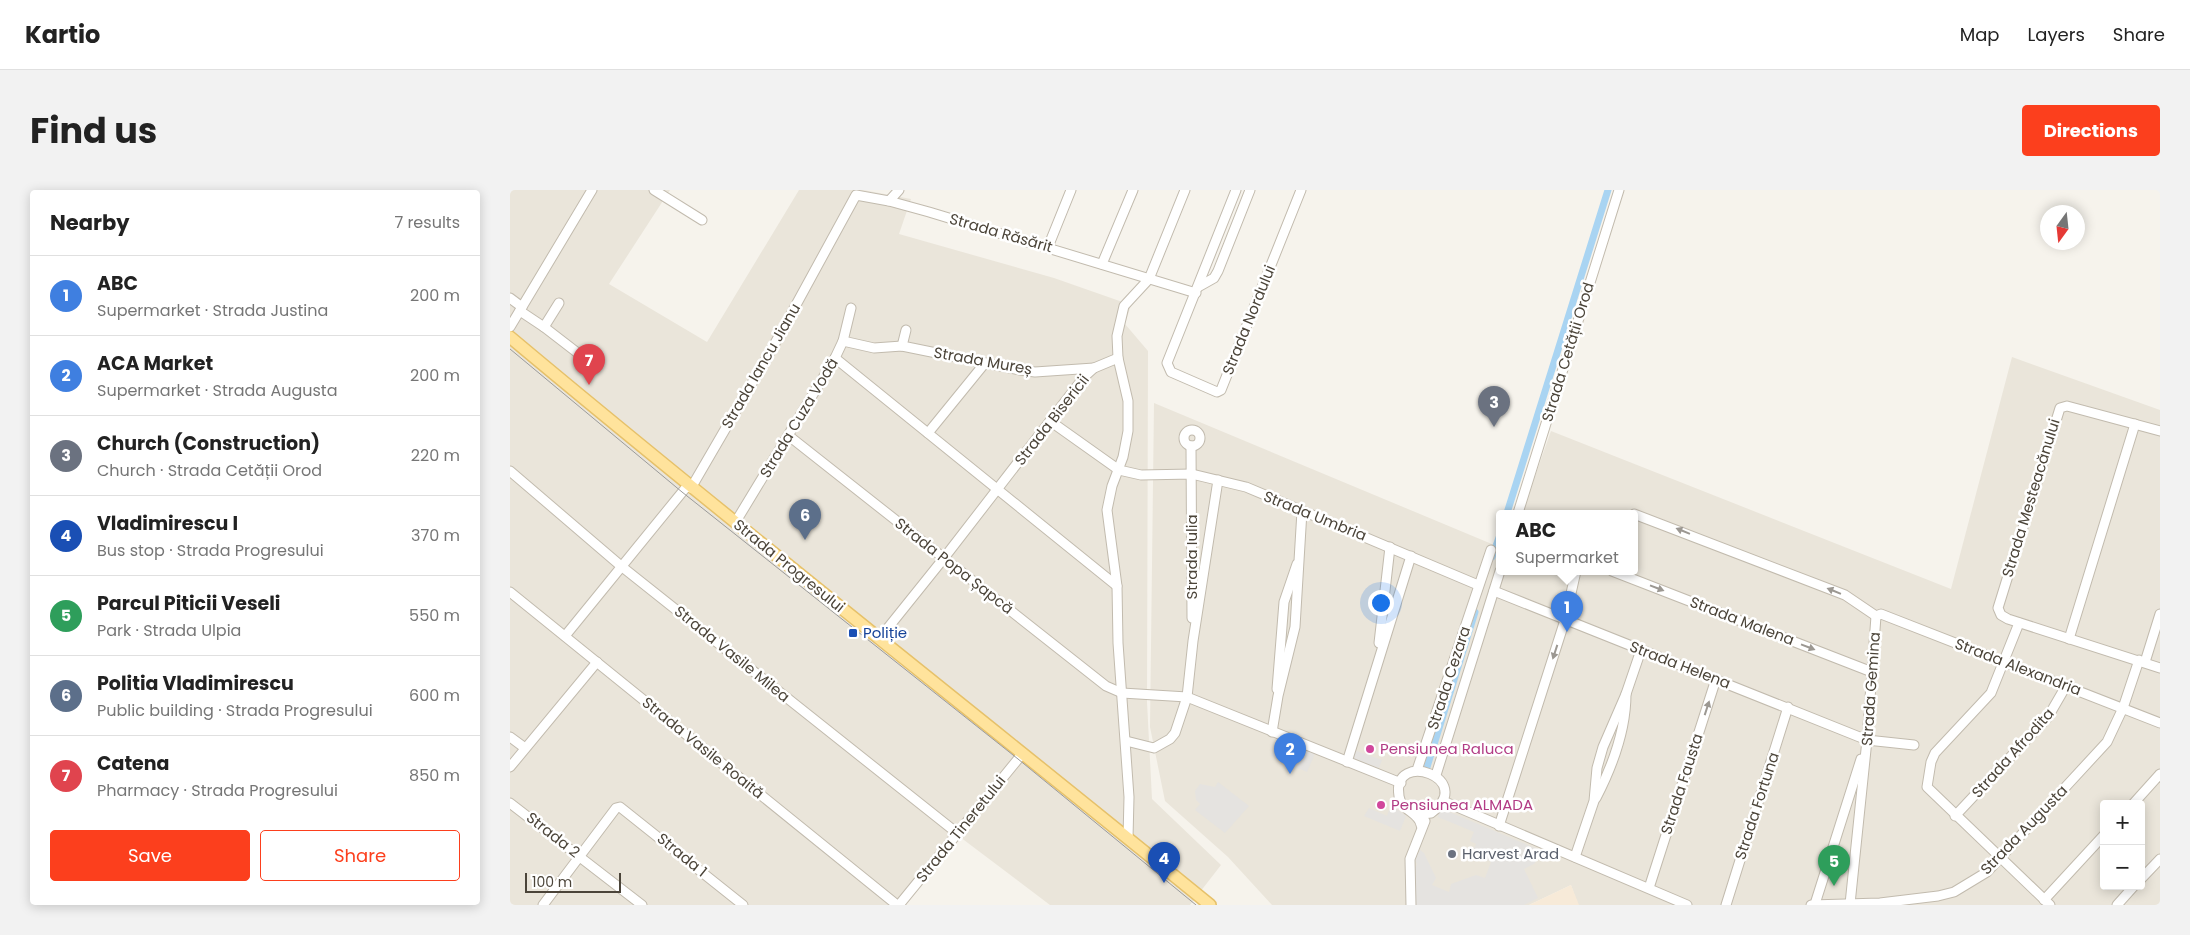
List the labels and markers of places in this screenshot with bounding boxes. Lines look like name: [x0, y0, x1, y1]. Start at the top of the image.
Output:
pin: 7: [573, 344, 605, 385]
pin: 3: [1478, 386, 1510, 427]
pin: 6: [789, 499, 821, 540]
pin: 1: [1551, 591, 1583, 632]
place label: Poliție: [863, 622, 907, 643]
marker: Poliție: [847, 627, 859, 639]
pin: 2: [1274, 733, 1306, 774]
place label: Pensiunea Raluca: [1380, 738, 1514, 759]
marker: Pensiunea Raluca: [1364, 743, 1376, 755]
place label: Pensiunea ALMADA: [1391, 794, 1533, 815]
marker: Pensiunea ALMADA: [1375, 799, 1387, 811]
pin: 4: [1148, 842, 1180, 883]
place label: Harvest Arad: [1462, 843, 1559, 864]
pin: 5: [1818, 845, 1850, 886]
marker: Harvest Arad: [1446, 848, 1458, 860]

